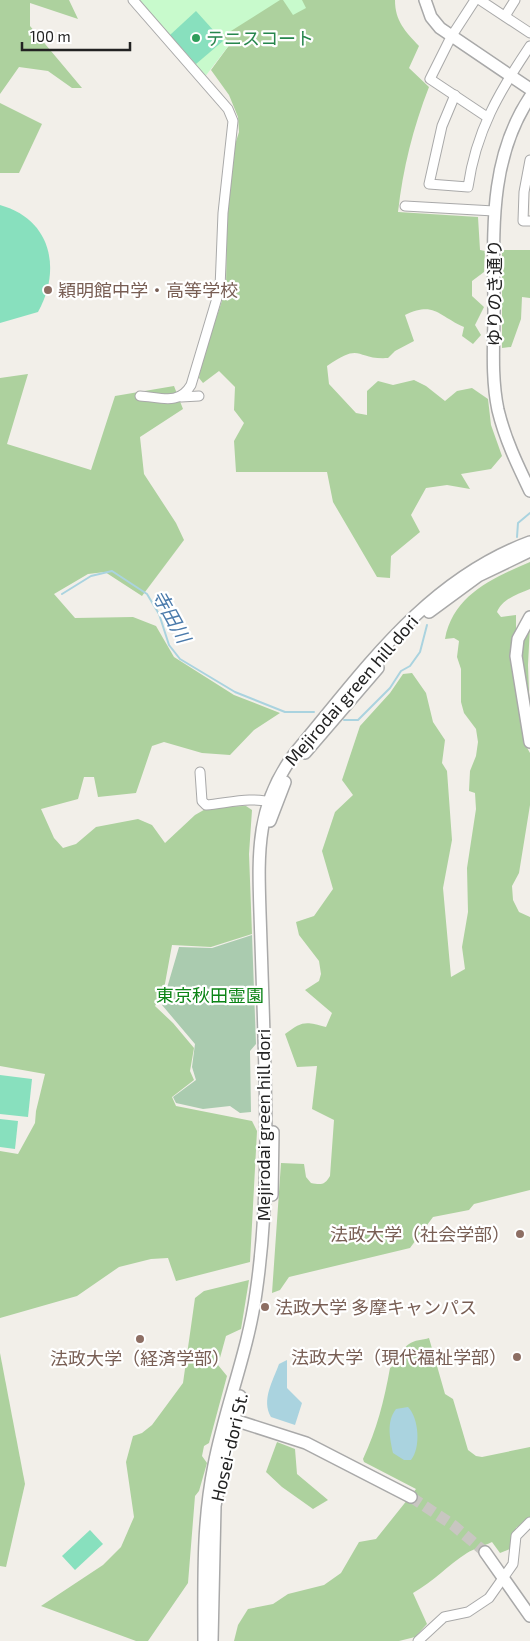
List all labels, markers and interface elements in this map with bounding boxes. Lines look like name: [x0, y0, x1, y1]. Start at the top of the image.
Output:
scale bar: [22, 20, 130, 52]
text: 100 m: [30, 27, 71, 45]
place label: テニスコート: [206, 27, 314, 49]
marker: テニスコート: [190, 32, 202, 44]
street label: ゆりのき通り: [483, 239, 505, 347]
place label: 穎明館中学・高等学校: [58, 279, 238, 301]
marker: 穎明館中学・高等学校: [42, 284, 54, 296]
water label: 寺田川: [148, 585, 197, 648]
street label: Mejirodai green hill dori: [280, 610, 422, 770]
park label: 東京秋田霊園: [156, 984, 264, 1006]
street label: Mejirodai green hill dori: [252, 1029, 274, 1221]
place label: 法政大学（社会学部）: [330, 1223, 510, 1245]
marker: 法政大学（社会学部）: [514, 1228, 526, 1240]
place label: 法政大学 多摩キャンパス: [275, 1296, 477, 1318]
marker: 法政大学 多摩キャンパス: [259, 1301, 271, 1313]
marker: 法政大学（経済学部）: [134, 1333, 146, 1345]
place label: 法政大学（現代福祉学部）: [291, 1346, 507, 1368]
place label: 法政大学（経済学部）: [50, 1347, 230, 1369]
marker: 法政大学（現代福祉学部）: [511, 1351, 523, 1363]
street label: Hosei-dori St.: [206, 1391, 252, 1503]

